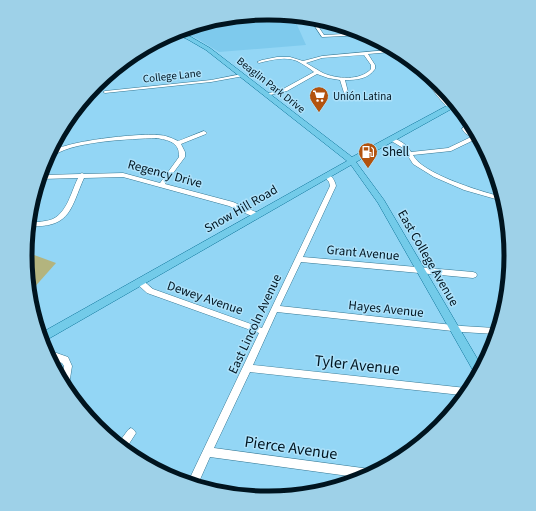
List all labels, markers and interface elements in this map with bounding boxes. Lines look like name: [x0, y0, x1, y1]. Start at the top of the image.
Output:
street label: Beaglin Park Drive: [234, 53, 309, 117]
street label: College Lane: [142, 65, 202, 87]
supermarket icon: Unión Latina: [308, 85, 330, 113]
place label: Unión Latina: [333, 89, 392, 104]
fuel station icon: Shell: [357, 141, 379, 169]
place label: Shell: [382, 143, 409, 161]
street label: Regency Drive: [126, 155, 204, 193]
street label: Snow Hill Road: [201, 181, 281, 237]
street label: East College Avenue: [393, 207, 463, 309]
street label: Grant Avenue: [326, 241, 400, 265]
street label: East Lincoln Avenue: [224, 271, 286, 377]
street label: Dewey Avenue: [165, 277, 245, 319]
street label: Hayes Avenue: [347, 296, 425, 322]
street label: Tyler Avenue: [313, 350, 401, 380]
street label: Pierce Avenue: [243, 431, 339, 465]

